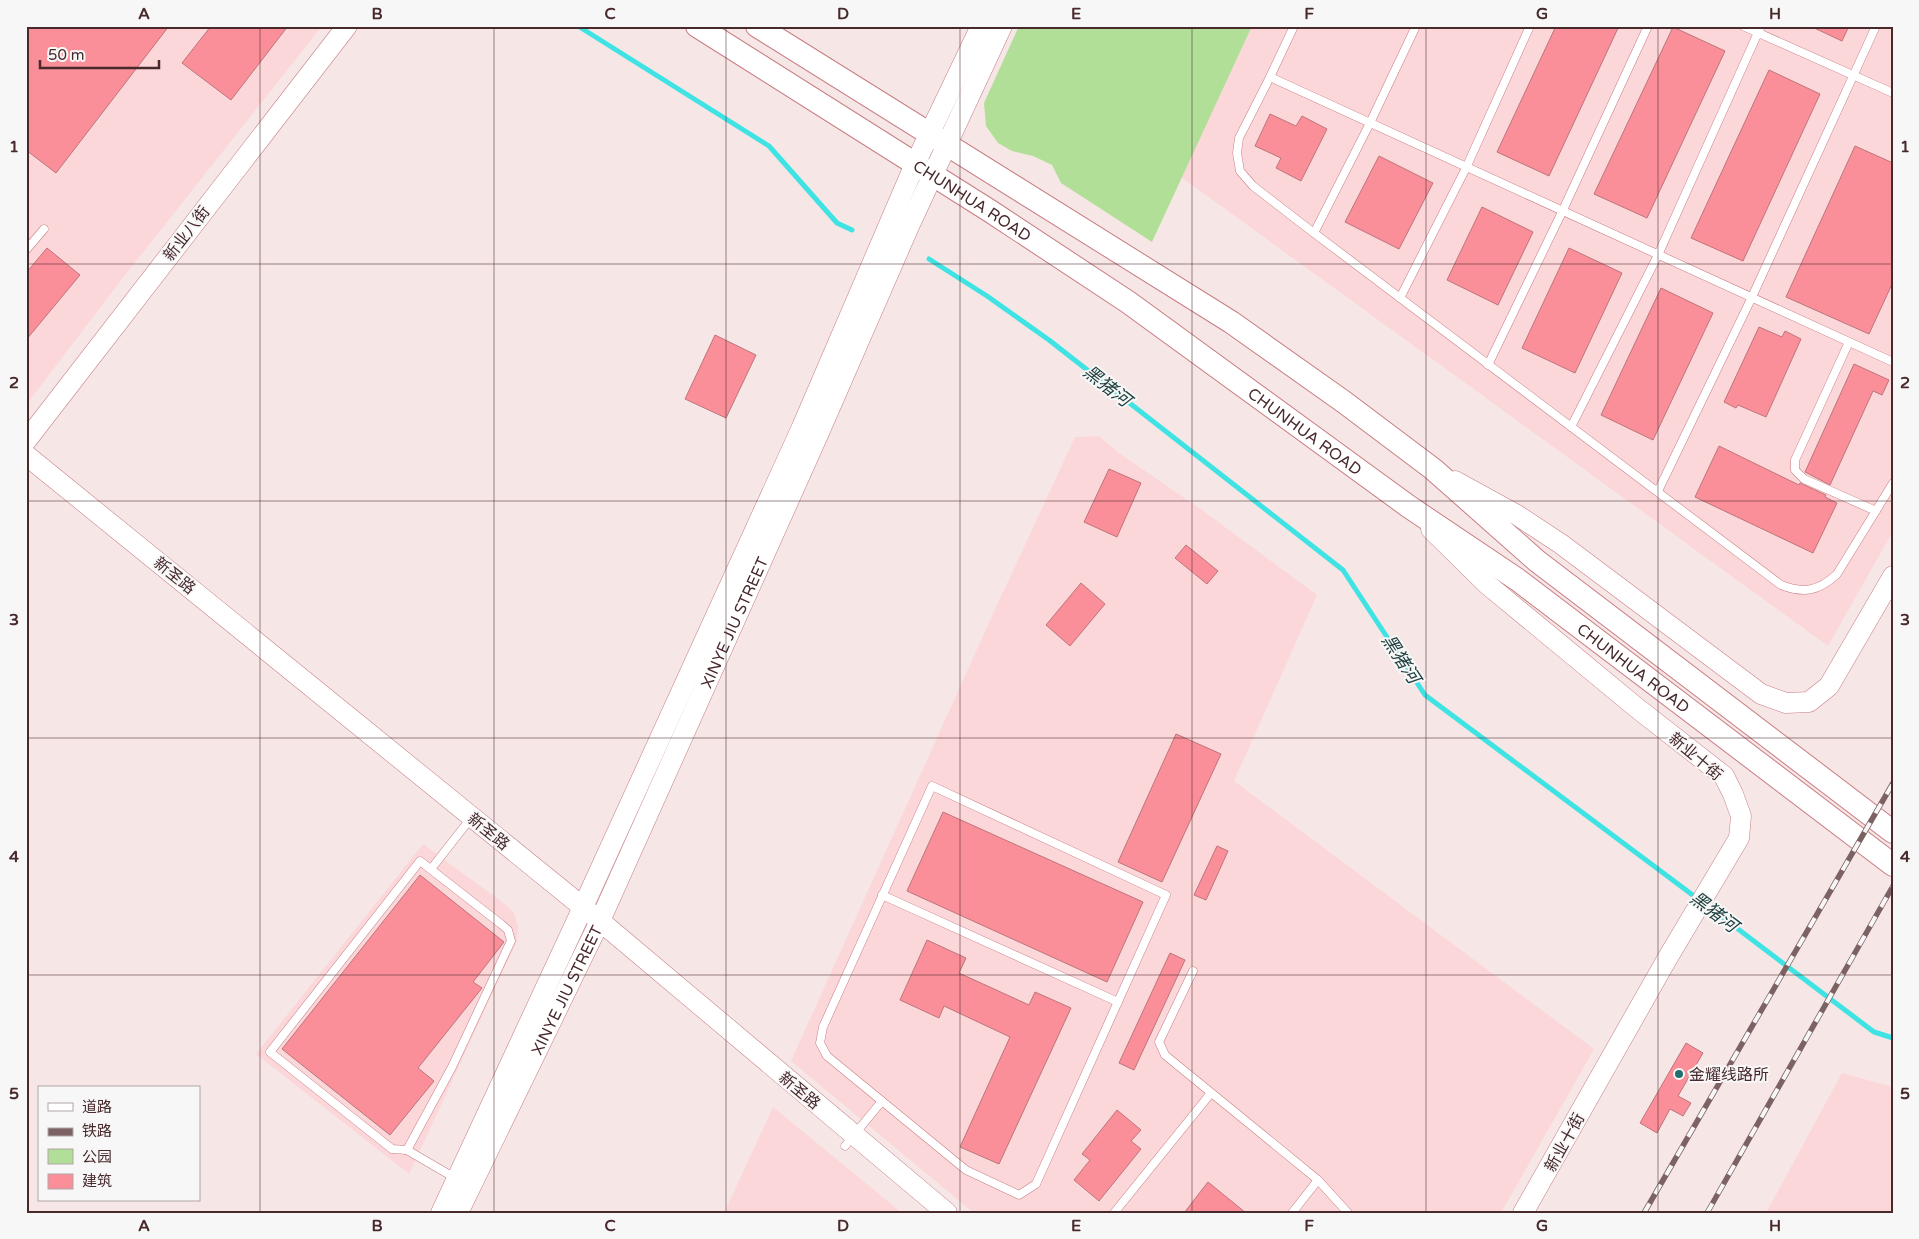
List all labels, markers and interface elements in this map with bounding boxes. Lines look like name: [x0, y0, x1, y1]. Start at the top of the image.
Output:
text: A: [138, 4, 150, 24]
text: B: [371, 4, 383, 24]
text: C: [604, 4, 616, 24]
text: D: [837, 4, 849, 24]
text: E: [1071, 4, 1081, 24]
text: F: [1304, 4, 1314, 24]
text: G: [1536, 4, 1548, 24]
text: H: [1769, 4, 1781, 24]
scale bar: [40, 38, 159, 70]
text: 50 m: [48, 46, 85, 64]
text: 1: [9, 137, 19, 157]
text: 1: [1900, 137, 1910, 157]
street label: CHUNHUA ROAD: [909, 156, 1035, 246]
street label: 新业八街: [159, 202, 214, 265]
water label: 黑猪河: [1079, 361, 1137, 413]
text: 2: [9, 373, 19, 393]
text: 2: [1900, 373, 1910, 393]
street label: CHUNHUA ROAD: [1244, 384, 1366, 480]
street label: 新圣路: [149, 553, 199, 599]
street label: XINYE JIU STREET: [697, 554, 773, 692]
text: 3: [9, 610, 19, 630]
text: 3: [1900, 610, 1910, 630]
street label: CHUNHUA ROAD: [1573, 619, 1693, 718]
water label: 黑猪河: [1377, 630, 1427, 690]
street label: 新业十街: [1664, 729, 1726, 785]
street label: 新圣路: [463, 809, 513, 855]
text: 4: [9, 847, 19, 867]
text: 4: [1900, 847, 1910, 867]
water label: 黑猪河: [1686, 887, 1745, 939]
street label: XINYE JIU STREET: [527, 922, 607, 1059]
place label: 金耀线路所: [1689, 1065, 1769, 1085]
street label: 新圣路: [775, 1068, 824, 1114]
marker: 金耀线路所: [1673, 1068, 1685, 1080]
text: 5: [9, 1084, 19, 1104]
text: 5: [1900, 1084, 1910, 1104]
legend: [38, 1086, 200, 1202]
text: 道路: [82, 1098, 112, 1116]
street label: 新业十街: [1541, 1110, 1589, 1175]
text: 铁路: [82, 1122, 112, 1140]
text: 公园: [82, 1148, 112, 1166]
text: 建筑: [82, 1172, 112, 1190]
text: A: [138, 1216, 150, 1236]
text: B: [371, 1216, 383, 1236]
text: C: [604, 1216, 616, 1236]
text: D: [837, 1216, 849, 1236]
text: E: [1071, 1216, 1081, 1236]
text: F: [1304, 1216, 1314, 1236]
text: G: [1536, 1216, 1548, 1236]
text: H: [1769, 1216, 1781, 1236]

